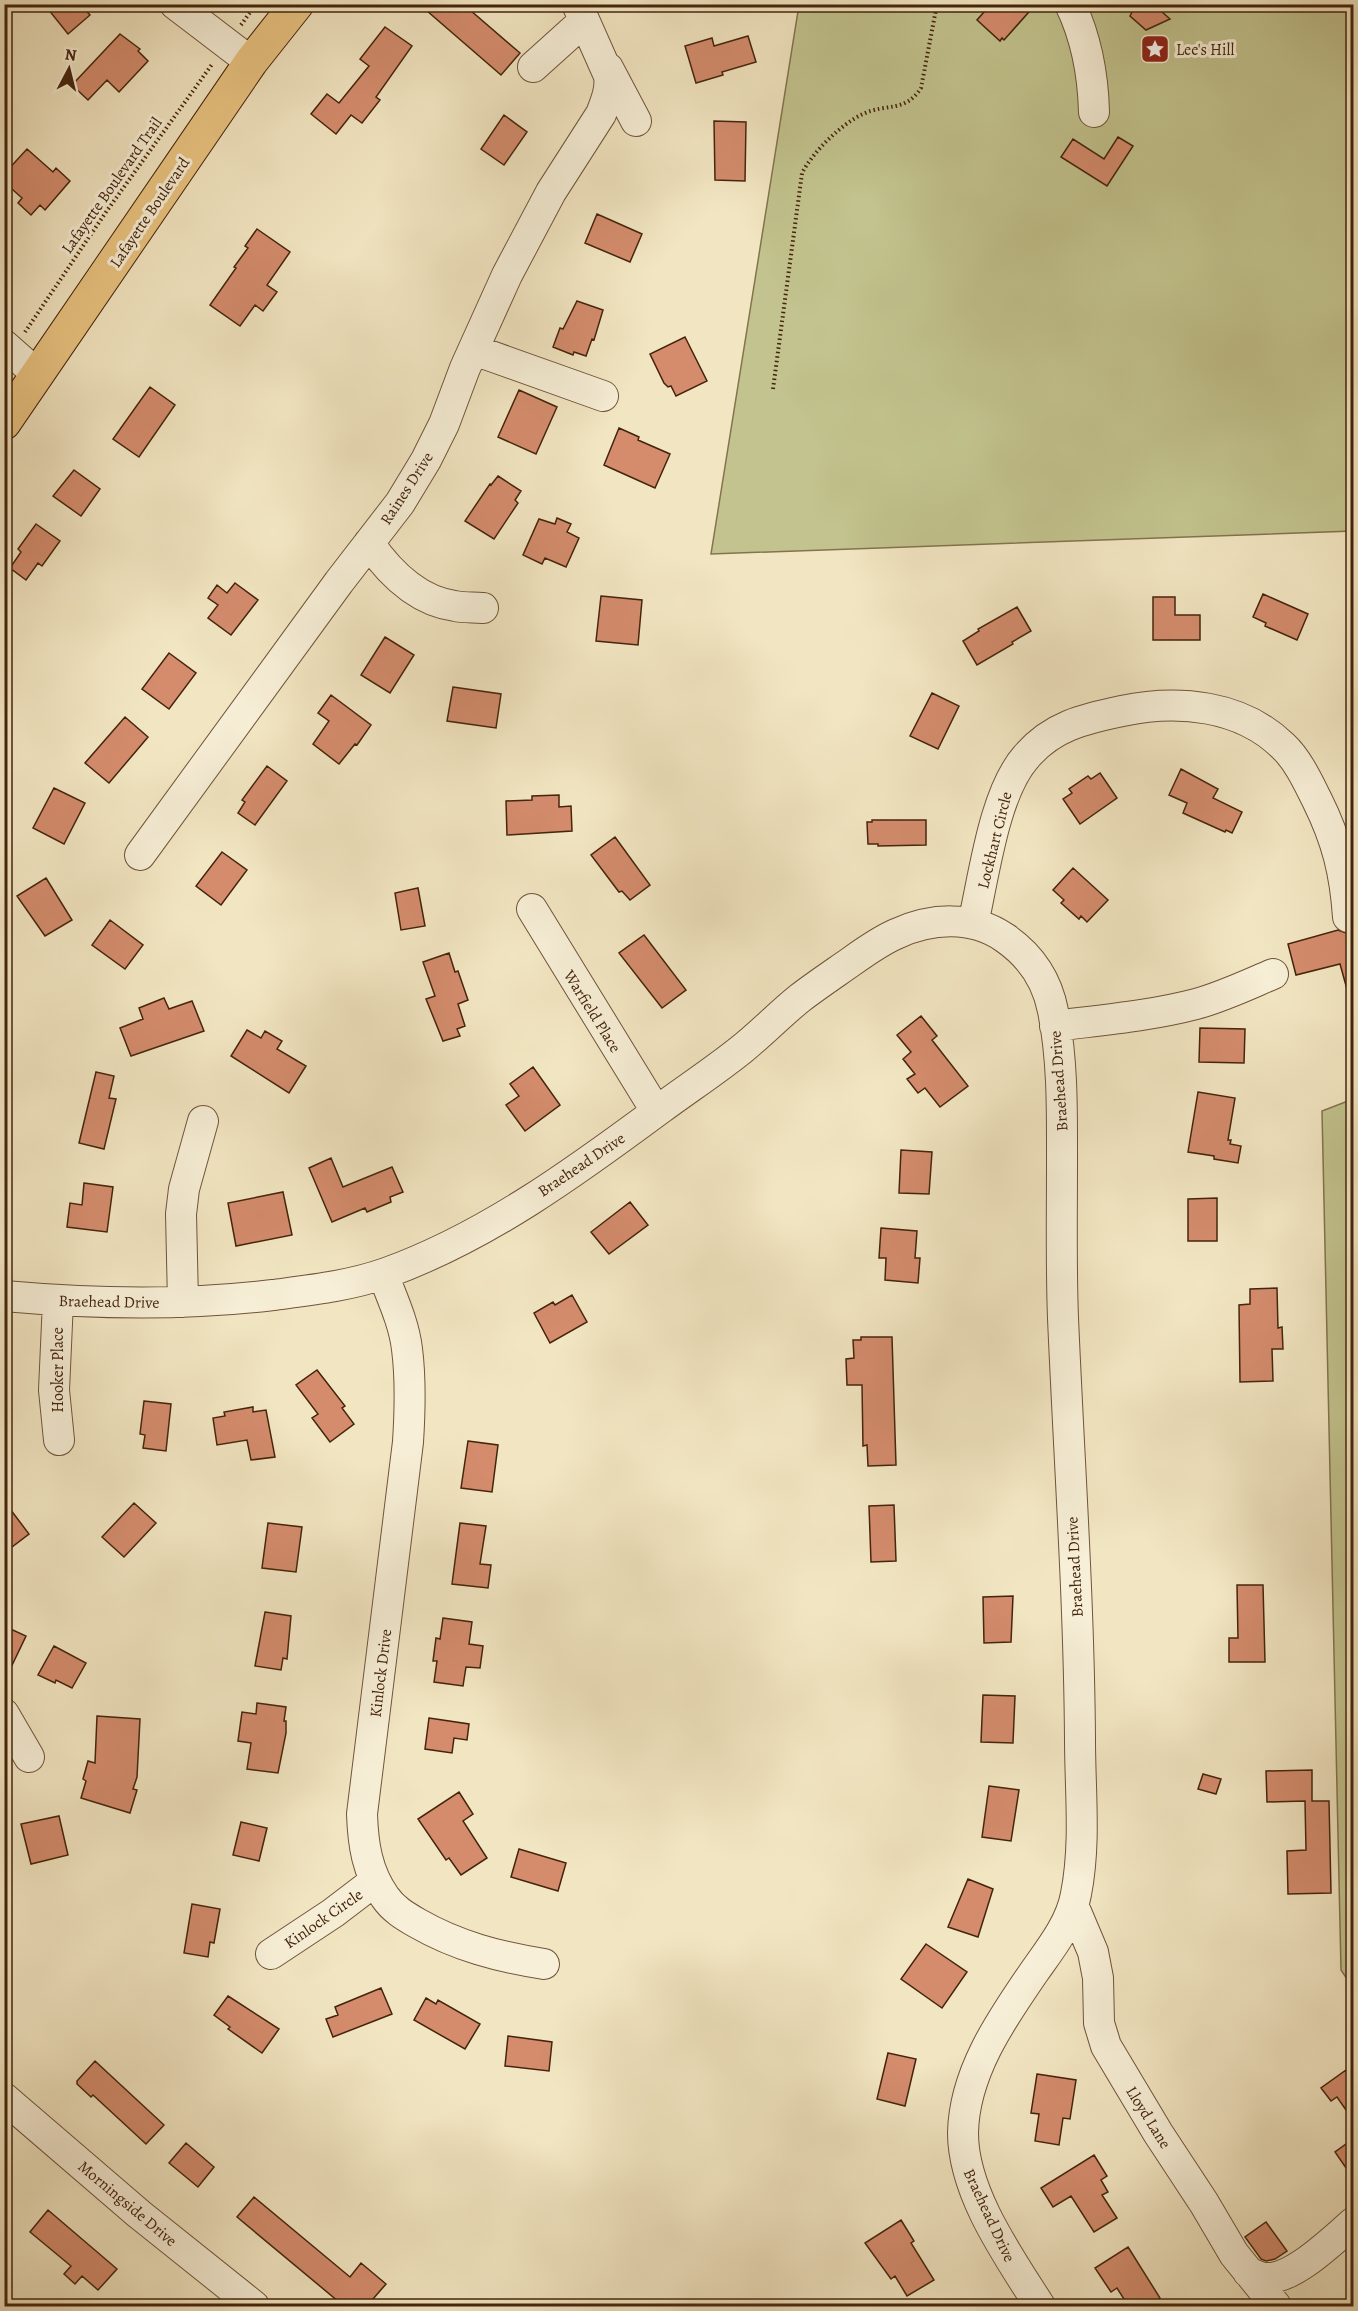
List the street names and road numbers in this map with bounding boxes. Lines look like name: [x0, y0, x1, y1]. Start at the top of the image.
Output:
street label: Lafayette Boulevard Trail: [57, 113, 165, 257]
street label: Lafayette Boulevard: [105, 153, 193, 271]
street label: Raines Drive: [375, 448, 439, 529]
street label: Lockhart Circle: [972, 789, 1018, 891]
street label: Warfield Place: [558, 965, 626, 1057]
street label: Braehead Drive: [1045, 1030, 1073, 1132]
street label: Braehead Drive: [534, 1128, 630, 1202]
street label: Braehead Drive: [58, 1290, 160, 1314]
street label: Hooker Place: [47, 1327, 69, 1413]
street label: Braehead Drive: [1061, 1516, 1089, 1618]
street label: Kinlock Drive: [365, 1628, 397, 1719]
street label: Kinlock Circle: [280, 1884, 367, 1954]
street label: Lloyd Lane: [1120, 2082, 1176, 2153]
street label: Morningside Drive: [73, 2156, 182, 2252]
street label: Braehead Drive: [958, 2165, 1020, 2266]

